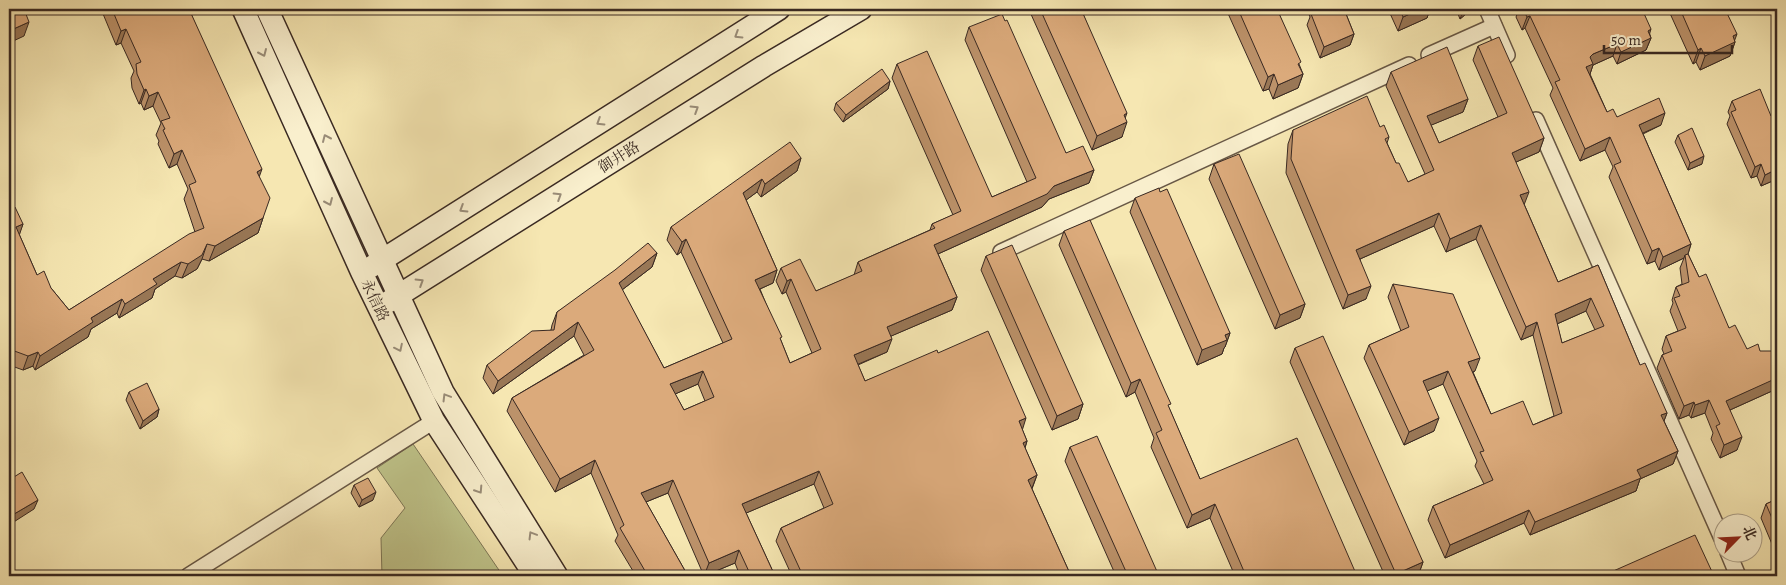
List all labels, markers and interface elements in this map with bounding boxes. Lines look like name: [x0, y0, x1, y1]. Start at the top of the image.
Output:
scale bar: [1604, 22, 1731, 54]
one-way arrow: [734, 29, 743, 38]
text: 50 m: [1611, 30, 1641, 50]
one-way arrow: [256, 48, 267, 57]
one-way arrow: [690, 106, 699, 115]
one-way arrow: [597, 115, 606, 125]
one-way arrow: [322, 134, 333, 143]
street label: 御井路: [595, 137, 643, 177]
one-way arrow: [552, 192, 561, 202]
one-way arrow: [323, 197, 334, 206]
one-way arrow: [460, 202, 469, 212]
street label: 永信路: [356, 275, 394, 325]
one-way arrow: [415, 279, 424, 288]
one-way arrow: [393, 343, 403, 352]
one-way arrow: [443, 393, 453, 402]
one-way arrow: [472, 484, 482, 493]
north arrow: [1714, 512, 1764, 562]
text: 北: [1738, 523, 1761, 543]
one-way arrow: [529, 531, 539, 540]

